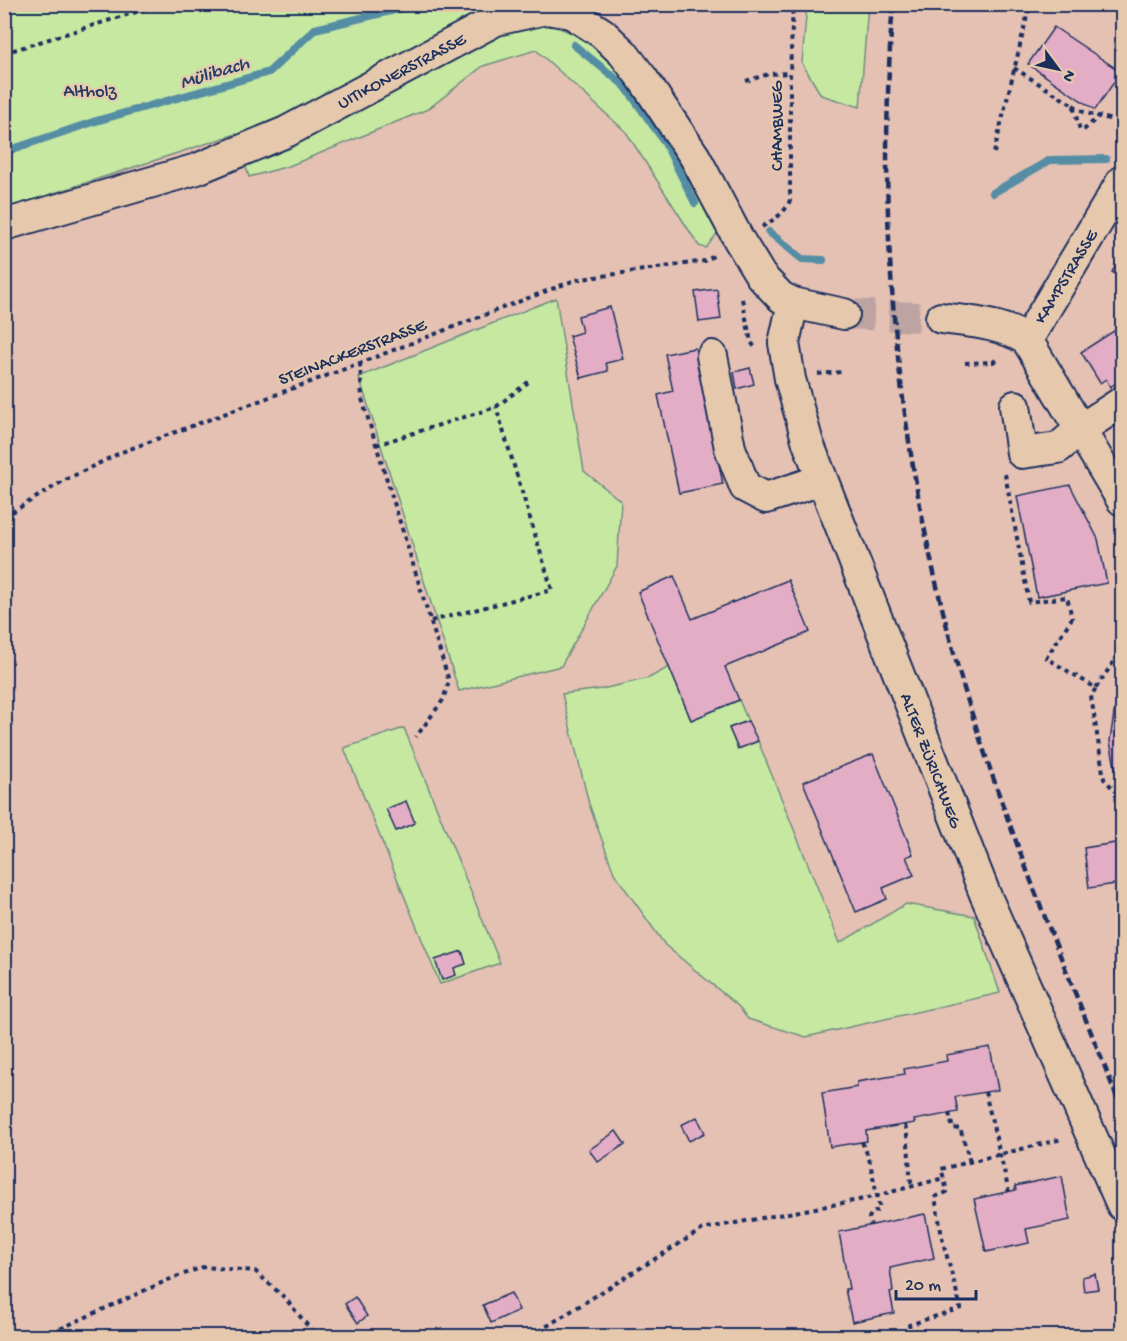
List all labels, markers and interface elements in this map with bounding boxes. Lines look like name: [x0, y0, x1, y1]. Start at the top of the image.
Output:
street label: UITIKONERSTRASSE: [334, 29, 471, 115]
north arrow: [1028, 39, 1088, 99]
water label: Mülibach: [178, 53, 253, 96]
text: N: [1057, 66, 1078, 85]
street label: CHAMBWEG: [768, 80, 789, 171]
park label: Altholz: [64, 82, 117, 103]
street label: KAMPSTRASSE: [1031, 226, 1104, 328]
street label: STEINACKERSTRASSE: [276, 315, 431, 391]
street label: ALTER ZÜRICHWEG: [894, 691, 965, 832]
scale bar: [896, 1263, 976, 1301]
text: 20 m: [905, 1276, 941, 1297]

